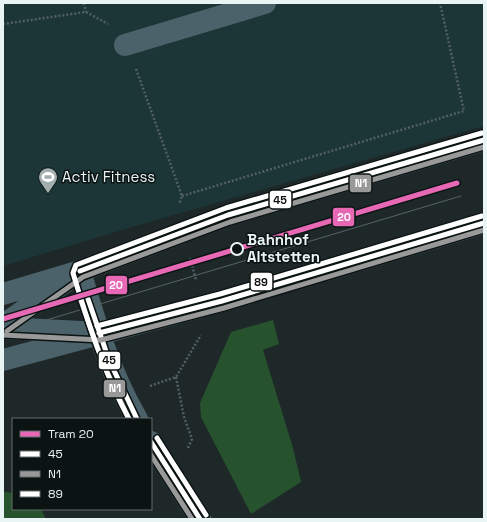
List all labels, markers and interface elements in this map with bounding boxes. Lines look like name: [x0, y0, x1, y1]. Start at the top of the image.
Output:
sports icon: Activ Fitness: [37, 166, 59, 194]
place label: Activ Fitness: [62, 167, 155, 186]
line badge: N1: [349, 174, 372, 193]
text: N1: [355, 176, 367, 190]
line badge: 45: [269, 190, 292, 209]
text: 45: [273, 193, 287, 207]
line badge: 20: [332, 207, 355, 227]
text: 20: [337, 210, 351, 224]
place label: Bahnhof Altstetten: [247, 230, 320, 266]
marker: Bahnhof Altstetten: [230, 242, 244, 256]
line badge: 89: [250, 272, 273, 291]
line badge: 20: [105, 275, 128, 295]
text: 89: [254, 275, 268, 289]
text: 20: [109, 278, 123, 292]
line badge: 45: [98, 351, 121, 370]
text: 45: [102, 353, 116, 367]
line badge: N1: [103, 379, 126, 398]
text: N1: [109, 381, 121, 395]
legend: [12, 418, 152, 510]
text: Tram 20: [48, 426, 94, 442]
text: 45: [48, 446, 63, 462]
text: N1: [48, 466, 61, 482]
text: 89: [48, 486, 63, 502]

